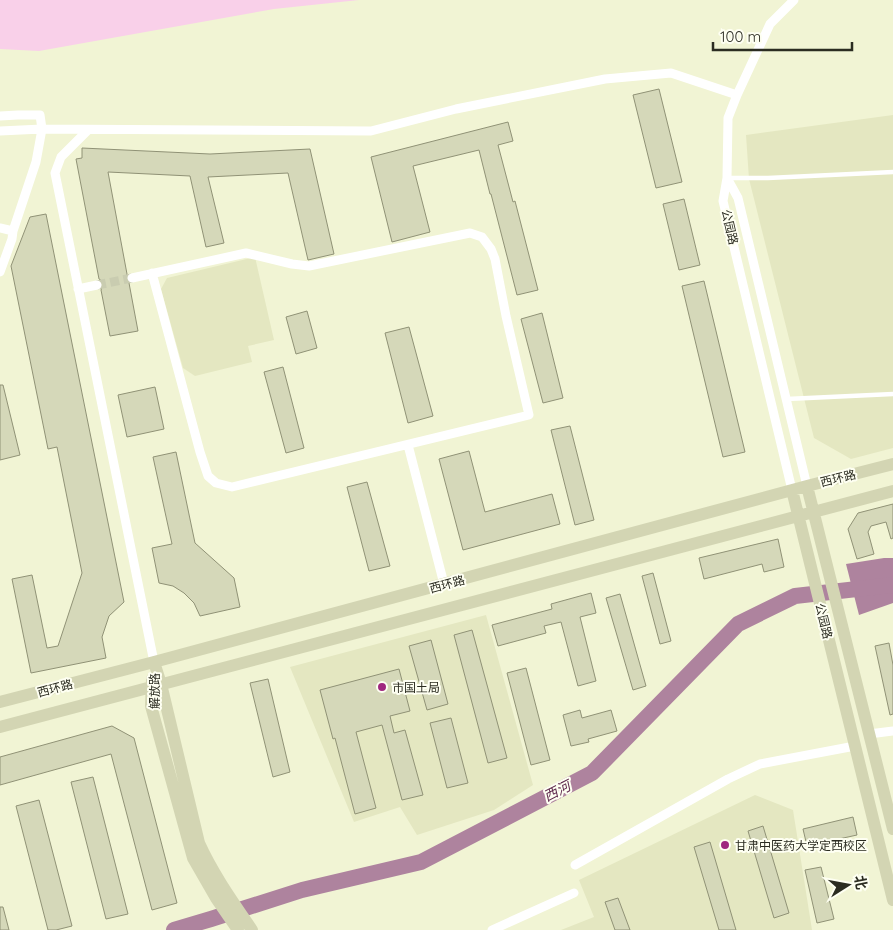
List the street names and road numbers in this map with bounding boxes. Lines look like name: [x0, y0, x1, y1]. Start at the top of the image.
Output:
street label: 公园路: [719, 208, 741, 246]
street label: 西环路: [819, 466, 857, 490]
street label: 西环路: [428, 572, 466, 596]
street label: 公园路: [812, 602, 836, 640]
street label: 解放路: [147, 673, 162, 709]
street label: 西环路: [36, 676, 74, 700]

